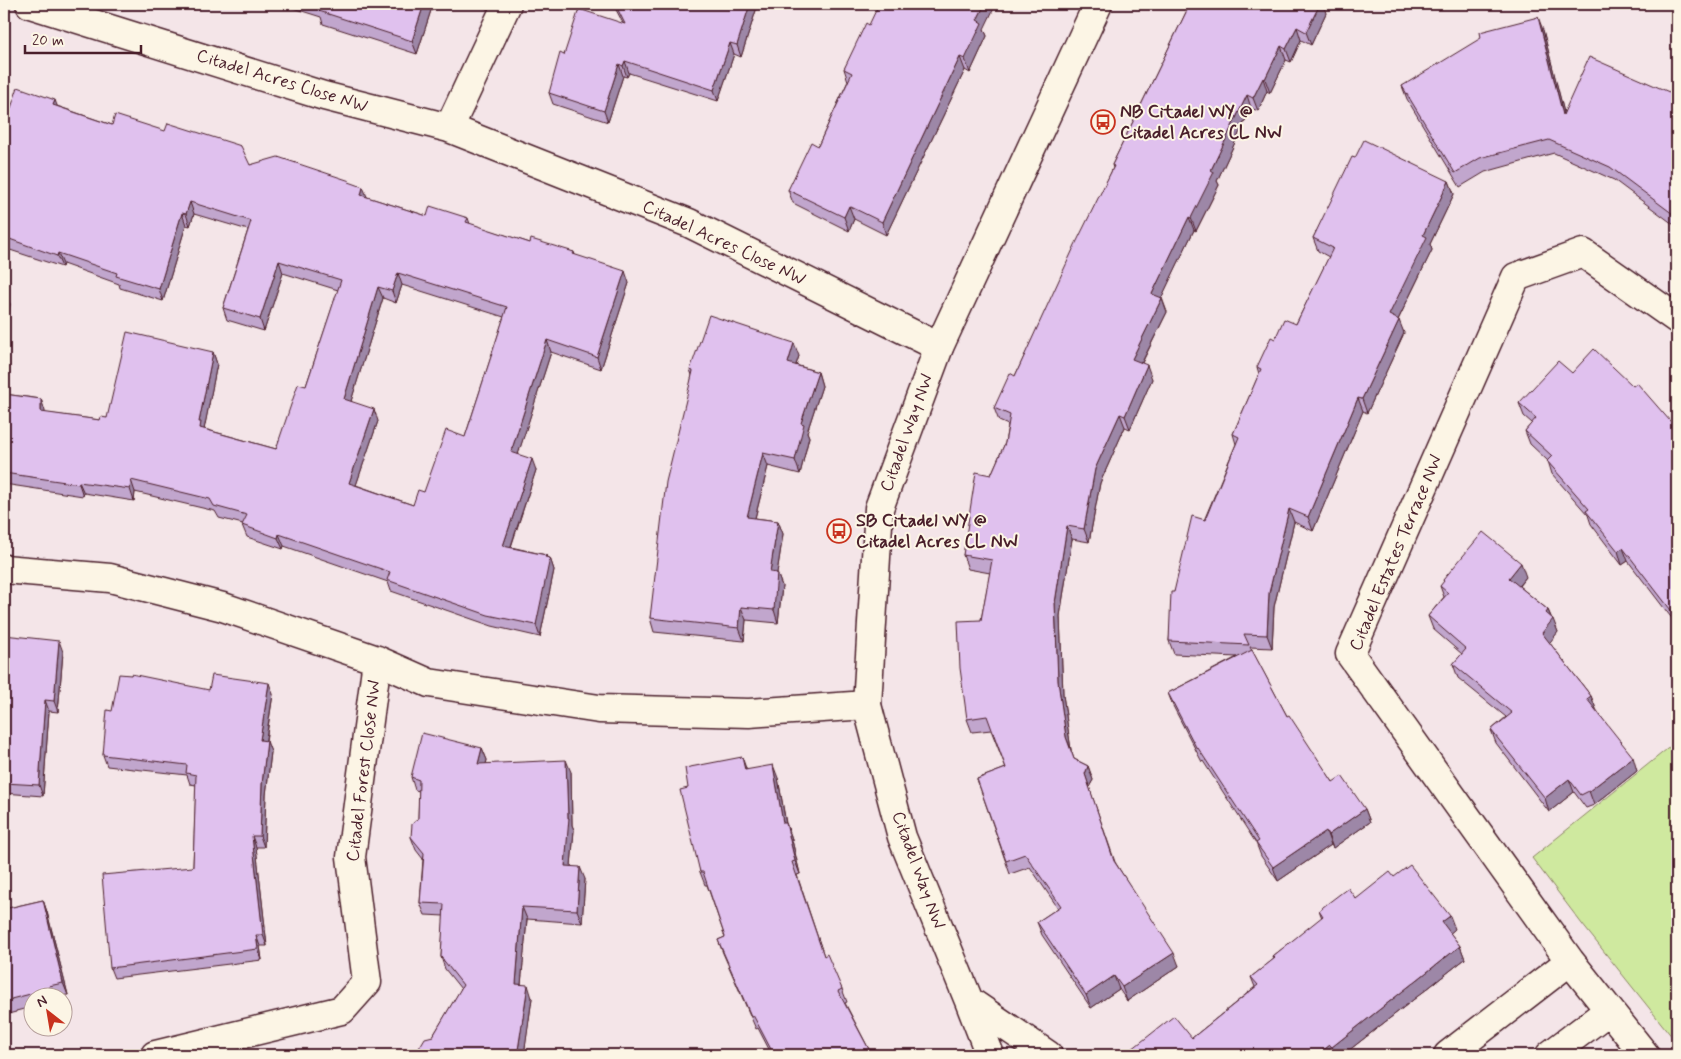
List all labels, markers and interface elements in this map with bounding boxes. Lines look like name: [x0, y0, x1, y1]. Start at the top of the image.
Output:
scale bar: [25, 22, 141, 54]
text: 20 m: [32, 31, 64, 51]
street label: Citadel Acres Close NW: [193, 44, 371, 118]
place label: NB Citadel WY @ Citadel Acres CL NW: [1120, 100, 1282, 145]
bus stop icon: NB Citadel WY @ Citadel Acres CL NW: [1090, 109, 1116, 135]
street label: Citadel Acres Close NW: [638, 195, 810, 291]
street label: Citadel Way NW: [875, 371, 939, 495]
street label: Citadel Estates Terrace NW: [1344, 451, 1448, 655]
place label: SB Citadel WY @ Citadel Acres CL NW: [856, 509, 1018, 554]
bus stop icon: SB Citadel WY @ Citadel Acres CL NW: [826, 518, 852, 544]
street label: Citadel Forest Close NW: [341, 679, 387, 863]
street label: Citadel Way NW: [886, 808, 950, 932]
north arrow: [22, 986, 72, 1036]
text: N: [33, 992, 50, 1012]

